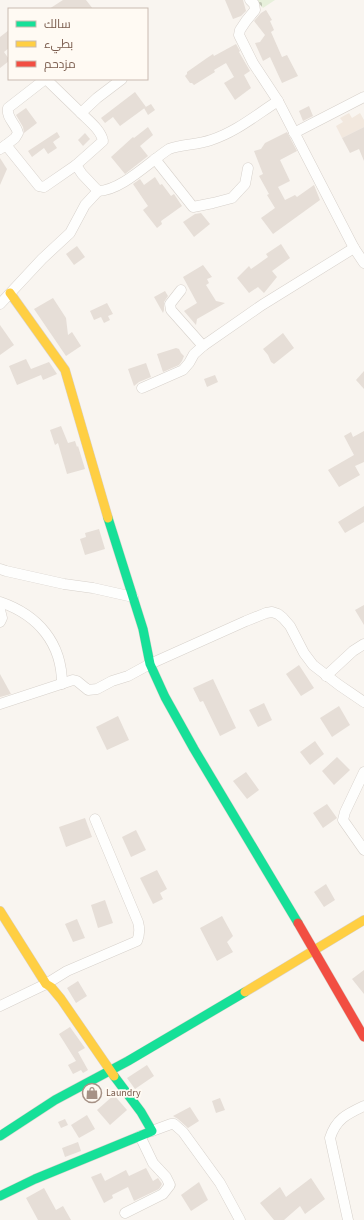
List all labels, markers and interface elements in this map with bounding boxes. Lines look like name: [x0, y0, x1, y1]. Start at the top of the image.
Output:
legend: [8, 8, 148, 80]
text: سالك: [44, 16, 71, 33]
text: بطيء: [44, 36, 73, 54]
text: مزدحم: [44, 56, 76, 73]
shop icon: Laundry: [81, 1082, 103, 1104]
place label: Laundry: [106, 1086, 141, 1100]

